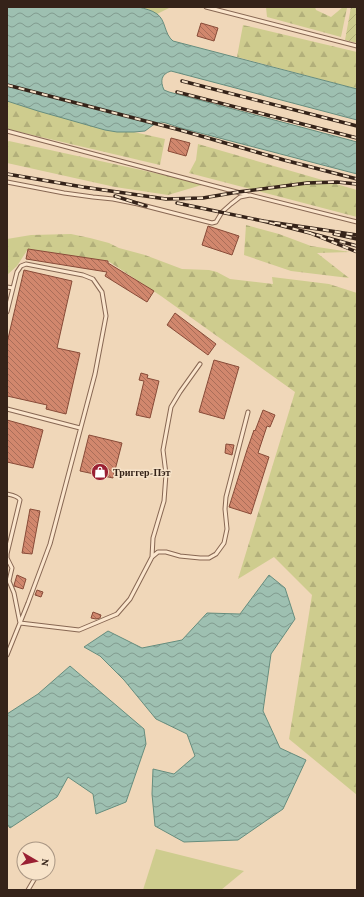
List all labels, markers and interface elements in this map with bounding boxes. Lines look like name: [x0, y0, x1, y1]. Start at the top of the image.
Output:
shop icon: Триггер-Пэт: [90, 462, 110, 482]
place label: Триггер-Пэт: [113, 467, 170, 478]
north arrow: [16, 841, 56, 881]
text: N: [39, 858, 52, 868]

